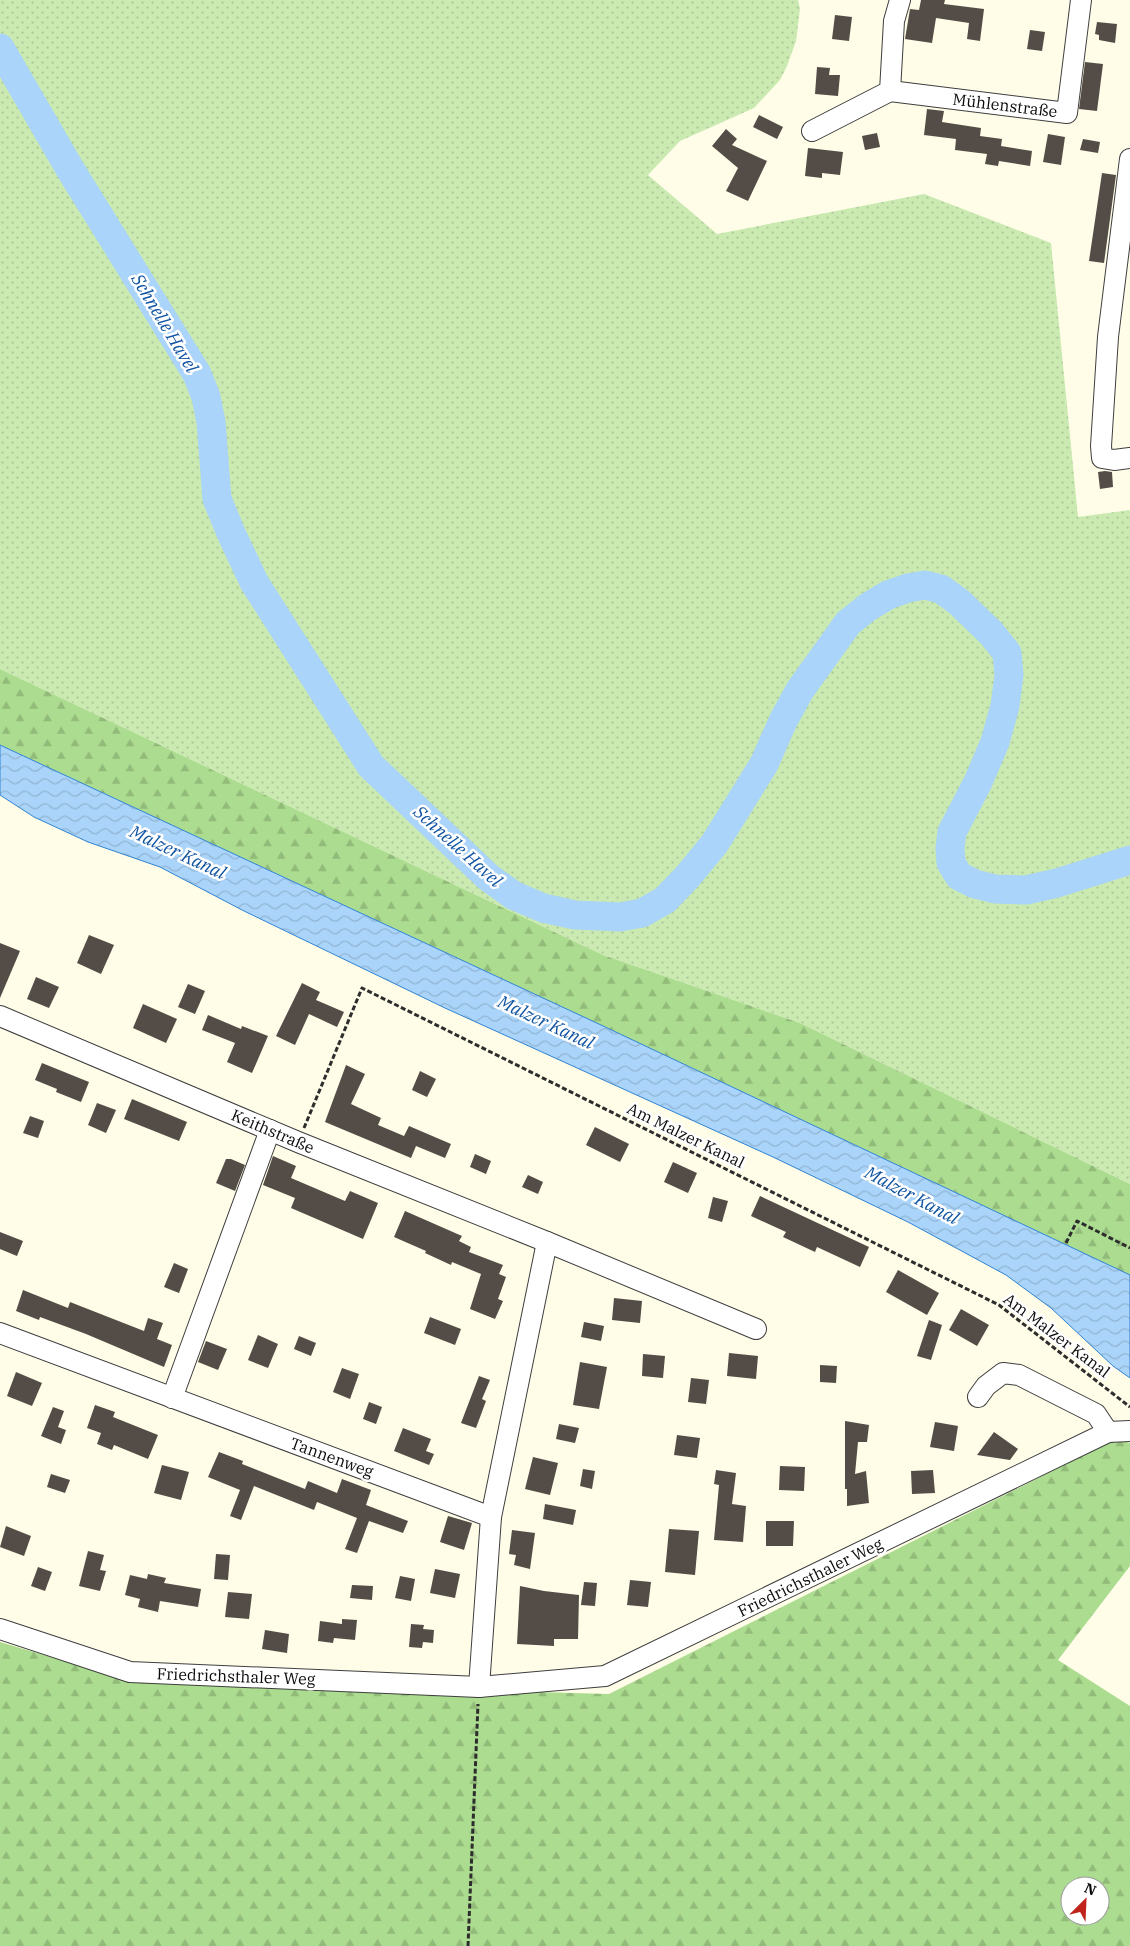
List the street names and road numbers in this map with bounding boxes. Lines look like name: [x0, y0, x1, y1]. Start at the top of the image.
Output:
street label: Mühlenstraße: [951, 89, 1059, 121]
street label: Am Malzer Kanal: [624, 1098, 748, 1172]
street label: Keithstraße: [229, 1105, 317, 1157]
street label: Am Malzer Kanal: [1000, 1288, 1114, 1382]
street label: Tannenweg: [288, 1433, 377, 1481]
street label: Friedrichsthaler Weg: [734, 1533, 886, 1621]
street label: Friedrichsthaler Weg: [156, 1663, 316, 1689]

